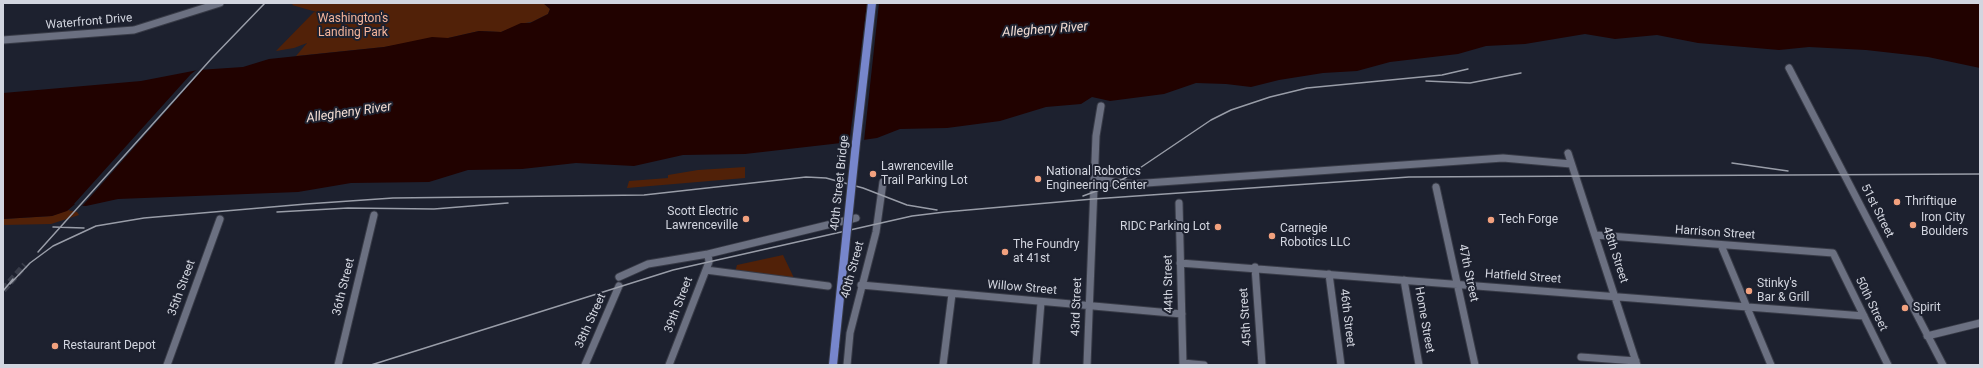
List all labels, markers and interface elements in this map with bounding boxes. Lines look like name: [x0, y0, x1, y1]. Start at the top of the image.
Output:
street label: Waterfront Drive: [45, 11, 133, 33]
park label: Washington's Landing Park: [318, 12, 388, 40]
water label: Allegheny River: [1002, 19, 1088, 41]
water label: Allegheny River: [305, 99, 393, 127]
street label: 40th Street Bridge: [828, 135, 852, 231]
place label: Lawrenceville Trail Parking Lot: [881, 160, 968, 188]
place label: National Robotics Engineering Center: [1046, 165, 1147, 193]
marker: Lawrenceville Trail Parking Lot: [868, 169, 878, 179]
marker: National Robotics Engineering Center: [1033, 174, 1043, 184]
street label: 51st Street: [1857, 182, 1897, 240]
place label: Thriftique: [1905, 195, 1957, 209]
marker: Thriftique: [1892, 197, 1902, 207]
place label: Scott Electric Lawrenceville: [666, 205, 738, 233]
place label: Iron City Boulders: [1921, 211, 1968, 239]
place label: Tech Forge: [1499, 213, 1558, 227]
marker: Scott Electric Lawrenceville: [741, 214, 751, 224]
marker: Tech Forge: [1486, 215, 1496, 225]
place label: RIDC Parking Lot: [1120, 220, 1210, 234]
marker: Iron City Boulders: [1908, 220, 1918, 230]
marker: RIDC Parking Lot: [1213, 222, 1223, 232]
place label: Carnegie Robotics LLC: [1280, 222, 1350, 250]
street label: Harrison Street: [1674, 223, 1756, 243]
street label: 48th Street: [1599, 225, 1631, 285]
marker: Carnegie Robotics LLC: [1267, 231, 1277, 241]
place label: The Foundry at 41st: [1013, 238, 1079, 266]
street label: 40th Street: [838, 240, 868, 300]
street label: 47th Street: [1455, 243, 1481, 303]
marker: The Foundry at 41st: [1000, 247, 1010, 257]
street label: 44th Street: [1161, 255, 1177, 313]
street label: 36th Street: [330, 257, 358, 317]
street label: 35th Street: [165, 258, 199, 318]
street label: Hatfield Street: [1484, 267, 1562, 287]
street label: 50th Street: [1852, 274, 1890, 334]
street label: 39th Street: [662, 275, 696, 335]
street label: 43rd Street: [1069, 277, 1085, 337]
place label: Stinky's Bar & Grill: [1757, 277, 1809, 305]
street label: Willow Street: [987, 278, 1057, 298]
street label: Home Street: [1411, 286, 1437, 354]
marker: Stinky's Bar & Grill: [1744, 286, 1754, 296]
street label: 45th Street: [1237, 287, 1255, 347]
street label: 46th Street: [1336, 288, 1358, 348]
street label: 38th Street: [572, 291, 610, 351]
place label: Spirit: [1913, 301, 1941, 315]
marker: Spirit: [1900, 303, 1910, 313]
place label: Restaurant Depot: [63, 339, 156, 353]
marker: Restaurant Depot: [50, 341, 60, 351]

